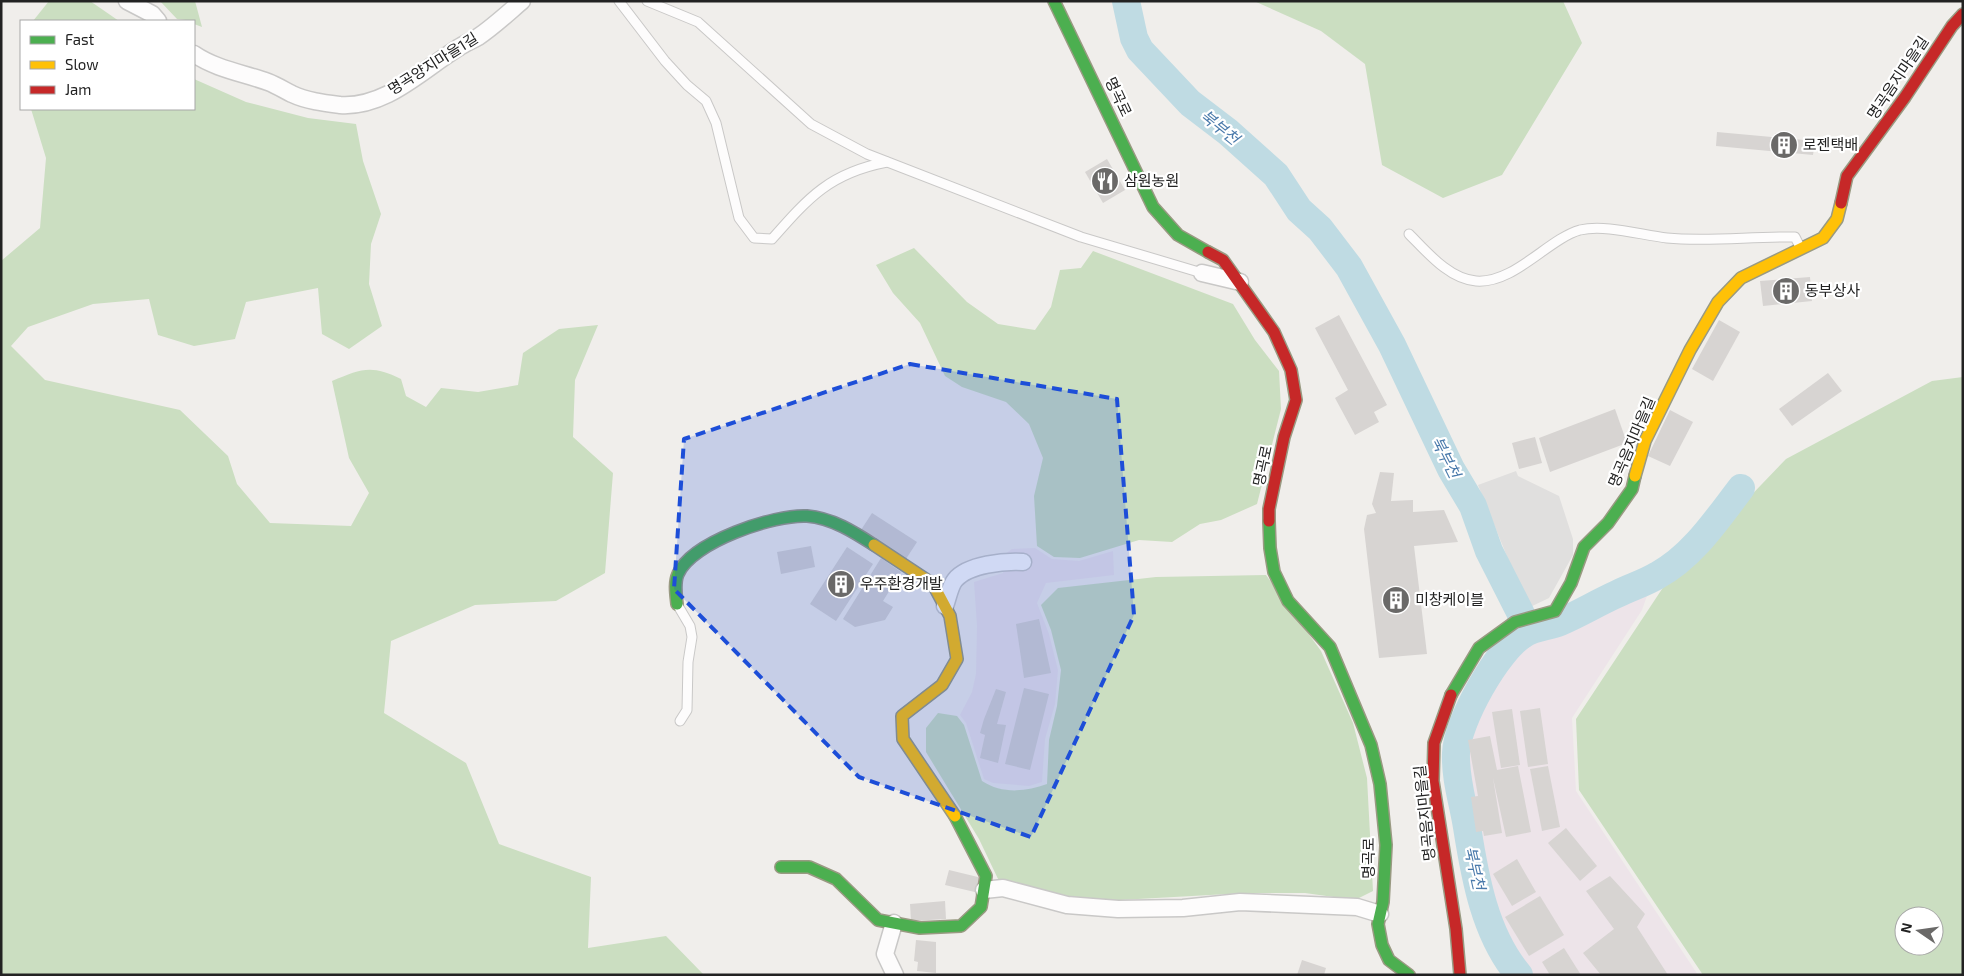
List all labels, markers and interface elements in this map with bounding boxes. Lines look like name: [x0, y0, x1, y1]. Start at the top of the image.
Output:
legend: [20, 20, 195, 110]
street label: 명곡양지마을1길: [384, 28, 481, 98]
text: Fast: [65, 30, 95, 48]
street label: 명곡음지마을길: [1863, 32, 1932, 123]
text: Slow: [65, 55, 99, 73]
street label: 명곡로: [1102, 74, 1136, 119]
text: Jam: [65, 80, 91, 98]
water label: 북부천: [1197, 105, 1245, 149]
building icon: 로젠택배: [1769, 130, 1799, 160]
place label: 로젠택배: [1803, 135, 1858, 153]
restaurant icon: 삼원농원: [1090, 166, 1120, 196]
place label: 삼원농원: [1124, 171, 1179, 189]
building icon: 동부상사: [1771, 276, 1801, 306]
place label: 동부상사: [1805, 281, 1860, 299]
street label: 명곡음지마을길: [1604, 394, 1658, 490]
water label: 북부천: [1428, 433, 1466, 483]
street label: 명곡로: [1249, 444, 1275, 488]
building icon: 우주환경개발: [826, 569, 856, 599]
place label: 우주환경개발: [860, 574, 943, 592]
building icon: 미창케이블: [1381, 585, 1411, 615]
place label: 미창케이블: [1415, 590, 1484, 608]
street label: 명곡음지마을길: [1410, 764, 1438, 862]
street label: 명곡로: [1359, 837, 1377, 879]
water label: 북부천: [1461, 844, 1490, 894]
north arrow: [1894, 906, 1944, 956]
text: N: [1896, 921, 1915, 935]

